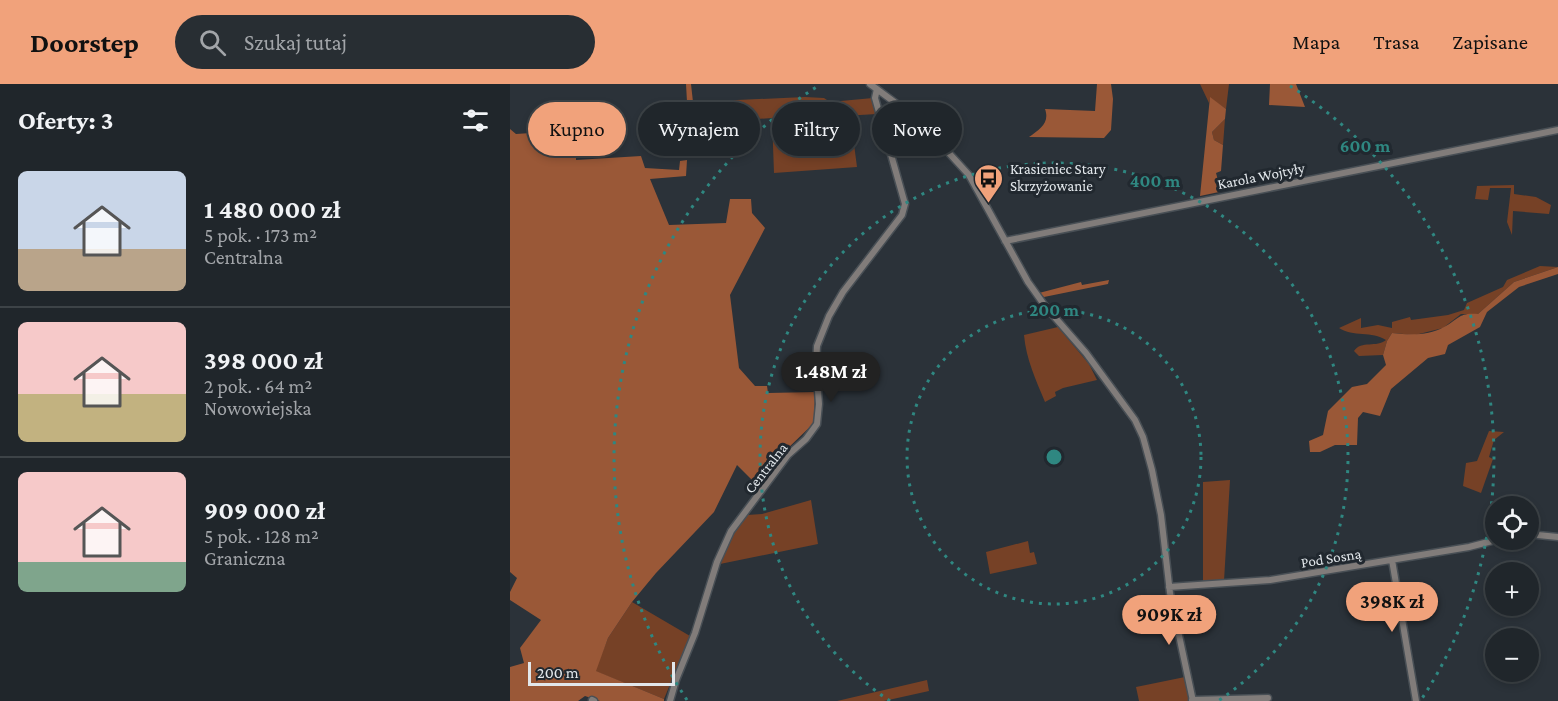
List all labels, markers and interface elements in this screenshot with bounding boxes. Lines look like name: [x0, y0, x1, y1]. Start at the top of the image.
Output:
search box: [175, 15, 595, 69]
icon: search: [196, 26, 229, 59]
text: Doorstep: [30, 27, 139, 58]
text: Szukaj tutaj: [244, 30, 347, 55]
text: Mapa: [1292, 30, 1340, 54]
text: Trasa: [1373, 30, 1419, 54]
text: Zapisane: [1452, 30, 1528, 54]
chip: Kupno: [528, 102, 626, 156]
chip: Wynajem: [638, 102, 760, 156]
chip: Filtry: [772, 102, 860, 156]
chip: Nowe: [872, 102, 962, 156]
icon: filters: [459, 104, 492, 137]
text: Oferty: 3: [18, 106, 113, 135]
text: 600 m: [1340, 136, 1391, 156]
street label: Karola Wojtyły: [1216, 160, 1306, 193]
place label: Krasieniec Stary Skrzyżowanie: [1010, 161, 1106, 195]
bus stop icon: Krasieniec Stary Skrzyżowanie: [973, 162, 1005, 204]
text: 400 m: [1130, 171, 1181, 191]
icon: home: [66, 195, 138, 267]
text: 1 480 000 zł: [204, 195, 341, 224]
text: 5 pok. · 173 m²: [204, 224, 317, 246]
text: Centralna: [204, 246, 283, 268]
text: 200 m: [1029, 300, 1080, 320]
icon: home: [66, 346, 138, 418]
text: 398 000 zł: [204, 346, 323, 375]
pin: 1.48M zł: [769, 352, 893, 403]
text: 1.48M zł: [795, 360, 867, 382]
text: 2 pok. · 64 m²: [204, 375, 312, 397]
text: Nowowiejska: [204, 397, 312, 419]
street label: Centralna: [741, 440, 791, 496]
centre of rings: [1044, 447, 1064, 467]
icon: home: [66, 496, 138, 568]
text: 909 000 zł: [204, 496, 325, 525]
map controls: [1485, 496, 1539, 682]
button: locate: [1485, 496, 1539, 550]
text: 5 pok. · 128 m²: [204, 525, 319, 547]
street label: Pod Sosną: [1300, 545, 1363, 572]
text: Graniczna: [204, 547, 285, 569]
button: +: [1485, 562, 1539, 616]
pin: 398K zł: [1337, 582, 1447, 633]
text: 398K zł: [1360, 590, 1424, 612]
pin: 909K zł: [1114, 595, 1224, 646]
text: 909K zł: [1136, 603, 1202, 625]
button: −: [1485, 628, 1539, 682]
scale bar: [528, 659, 675, 686]
text: 200 m: [537, 664, 579, 681]

